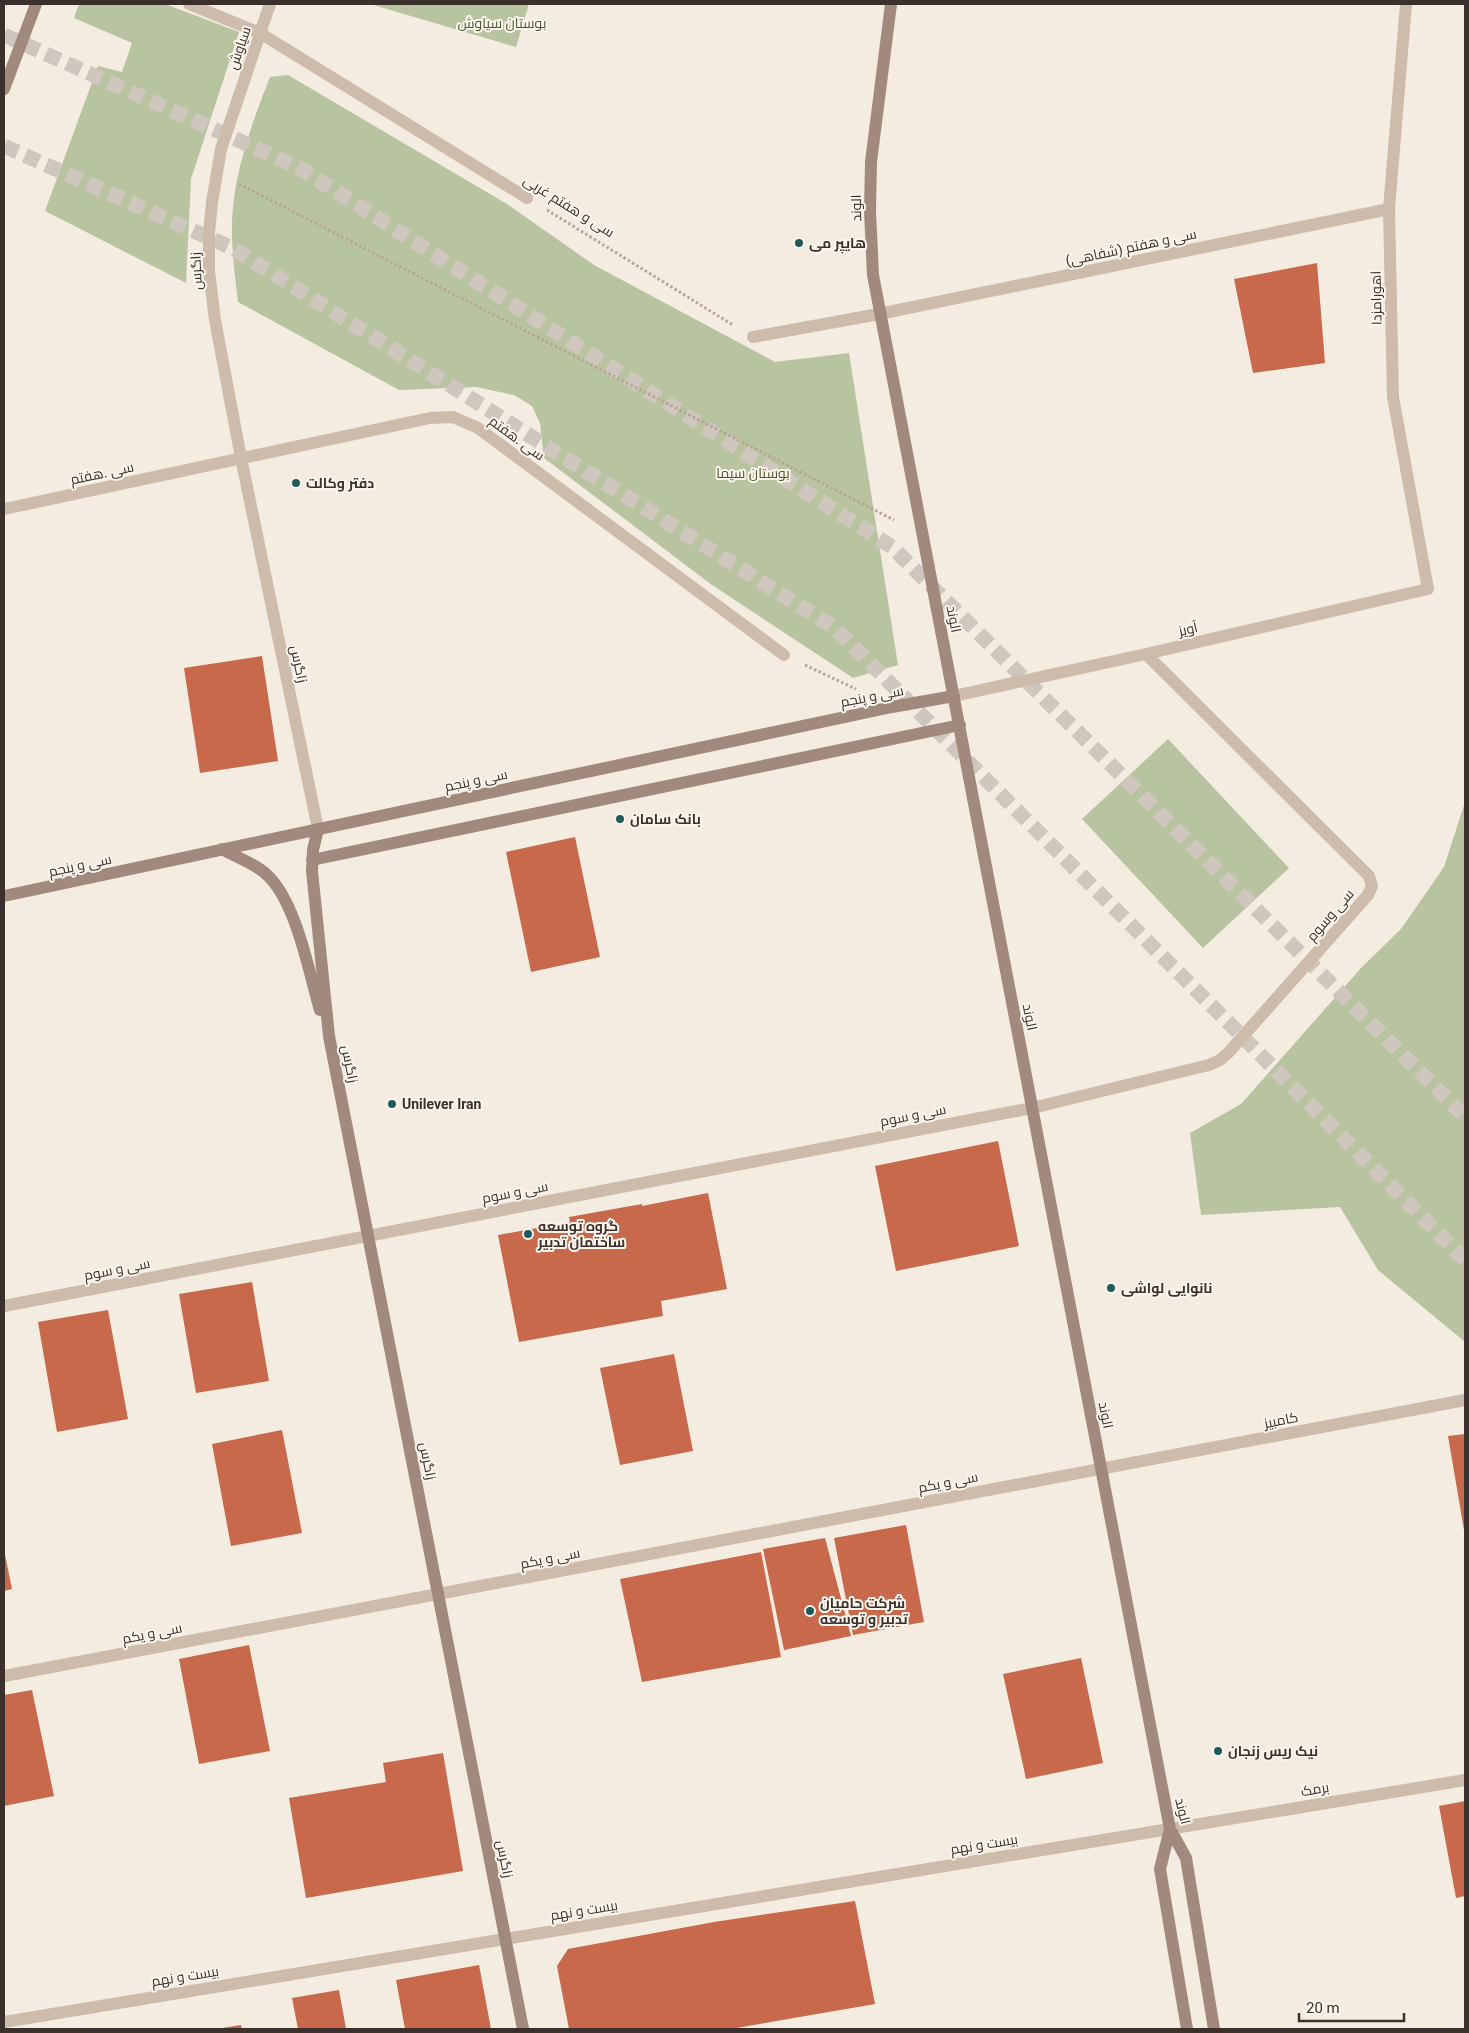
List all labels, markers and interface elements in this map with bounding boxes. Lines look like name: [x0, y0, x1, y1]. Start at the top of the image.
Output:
park label: بوستان سیاوش: [458, 15, 546, 31]
street label: سیاوش: [224, 24, 254, 72]
street label: سی و هفتم غربی: [520, 172, 617, 242]
street label: الوند: [848, 194, 864, 222]
street label: سی و هفتم (شفاهی): [1064, 225, 1198, 271]
place label: هایپر می: [809, 235, 866, 254]
marker: هایپر می: [793, 237, 805, 249]
street label: زاگرس: [187, 252, 205, 290]
street label: اهورامزدا: [1368, 271, 1384, 325]
street label: سی .هفتم: [485, 413, 548, 465]
street label: سی .هفتم: [69, 458, 136, 489]
park label: بوستان سیما: [716, 465, 790, 481]
place label: دفتر وکالت: [306, 475, 374, 492]
marker: دفتر وکالت: [290, 477, 302, 489]
street label: الوند: [944, 604, 964, 634]
street label: آویز: [1176, 619, 1199, 639]
street label: زاگرس: [287, 644, 311, 684]
street label: سی و پنجم: [839, 682, 905, 712]
street label: سی و پنجم: [443, 766, 509, 796]
place label: بانک سامان: [630, 811, 701, 827]
marker: بانک سامان: [614, 813, 626, 825]
street label: سی و پنجم: [47, 851, 113, 881]
street label: سی وسوم: [1303, 886, 1358, 946]
street label: الوند: [1020, 1002, 1040, 1032]
street label: زاگرس: [339, 1044, 361, 1084]
place label: Unilever Iran: [402, 1096, 482, 1112]
marker: Unilever Iran: [386, 1098, 398, 1110]
street label: سی و سوم: [879, 1101, 948, 1131]
street label: سی و سوم: [481, 1178, 550, 1208]
place label: گروه توسعه ساختمان تدبیر: [537, 1218, 625, 1251]
marker: گروه توسعه ساختمان تدبیر: [522, 1228, 534, 1240]
street label: سی و سوم: [83, 1255, 152, 1285]
place label: نانوایی لواشی: [1121, 1280, 1212, 1297]
marker: نانوایی لواشی: [1105, 1282, 1117, 1294]
street label: الوند: [1096, 1400, 1116, 1430]
street label: کامبیز: [1262, 1409, 1299, 1431]
street label: زاگرس: [417, 1441, 439, 1481]
street label: سی و یکم: [917, 1468, 980, 1498]
street label: سی و یکم: [519, 1544, 582, 1574]
place label: شرکت حامیان تدبیر و توسعه: [820, 1595, 909, 1628]
marker: شرکت حامیان تدبیر و توسعه: [804, 1605, 816, 1617]
street label: سی و یکم: [121, 1619, 184, 1649]
place label: نیک ریس زنجان: [1228, 1743, 1318, 1760]
marker: نیک ریس زنجان: [1212, 1745, 1224, 1757]
street label: برمک: [1300, 1779, 1330, 1799]
street label: الوند: [1172, 1796, 1194, 1826]
street label: بیست و نهم: [949, 1831, 1019, 1859]
street label: زاگرس: [494, 1839, 516, 1879]
street label: بیست و نهم: [549, 1897, 619, 1925]
street label: بیست و نهم: [150, 1963, 220, 1991]
scale bar: [1299, 1990, 1404, 2022]
text: 20 m: [1306, 1999, 1340, 2017]

